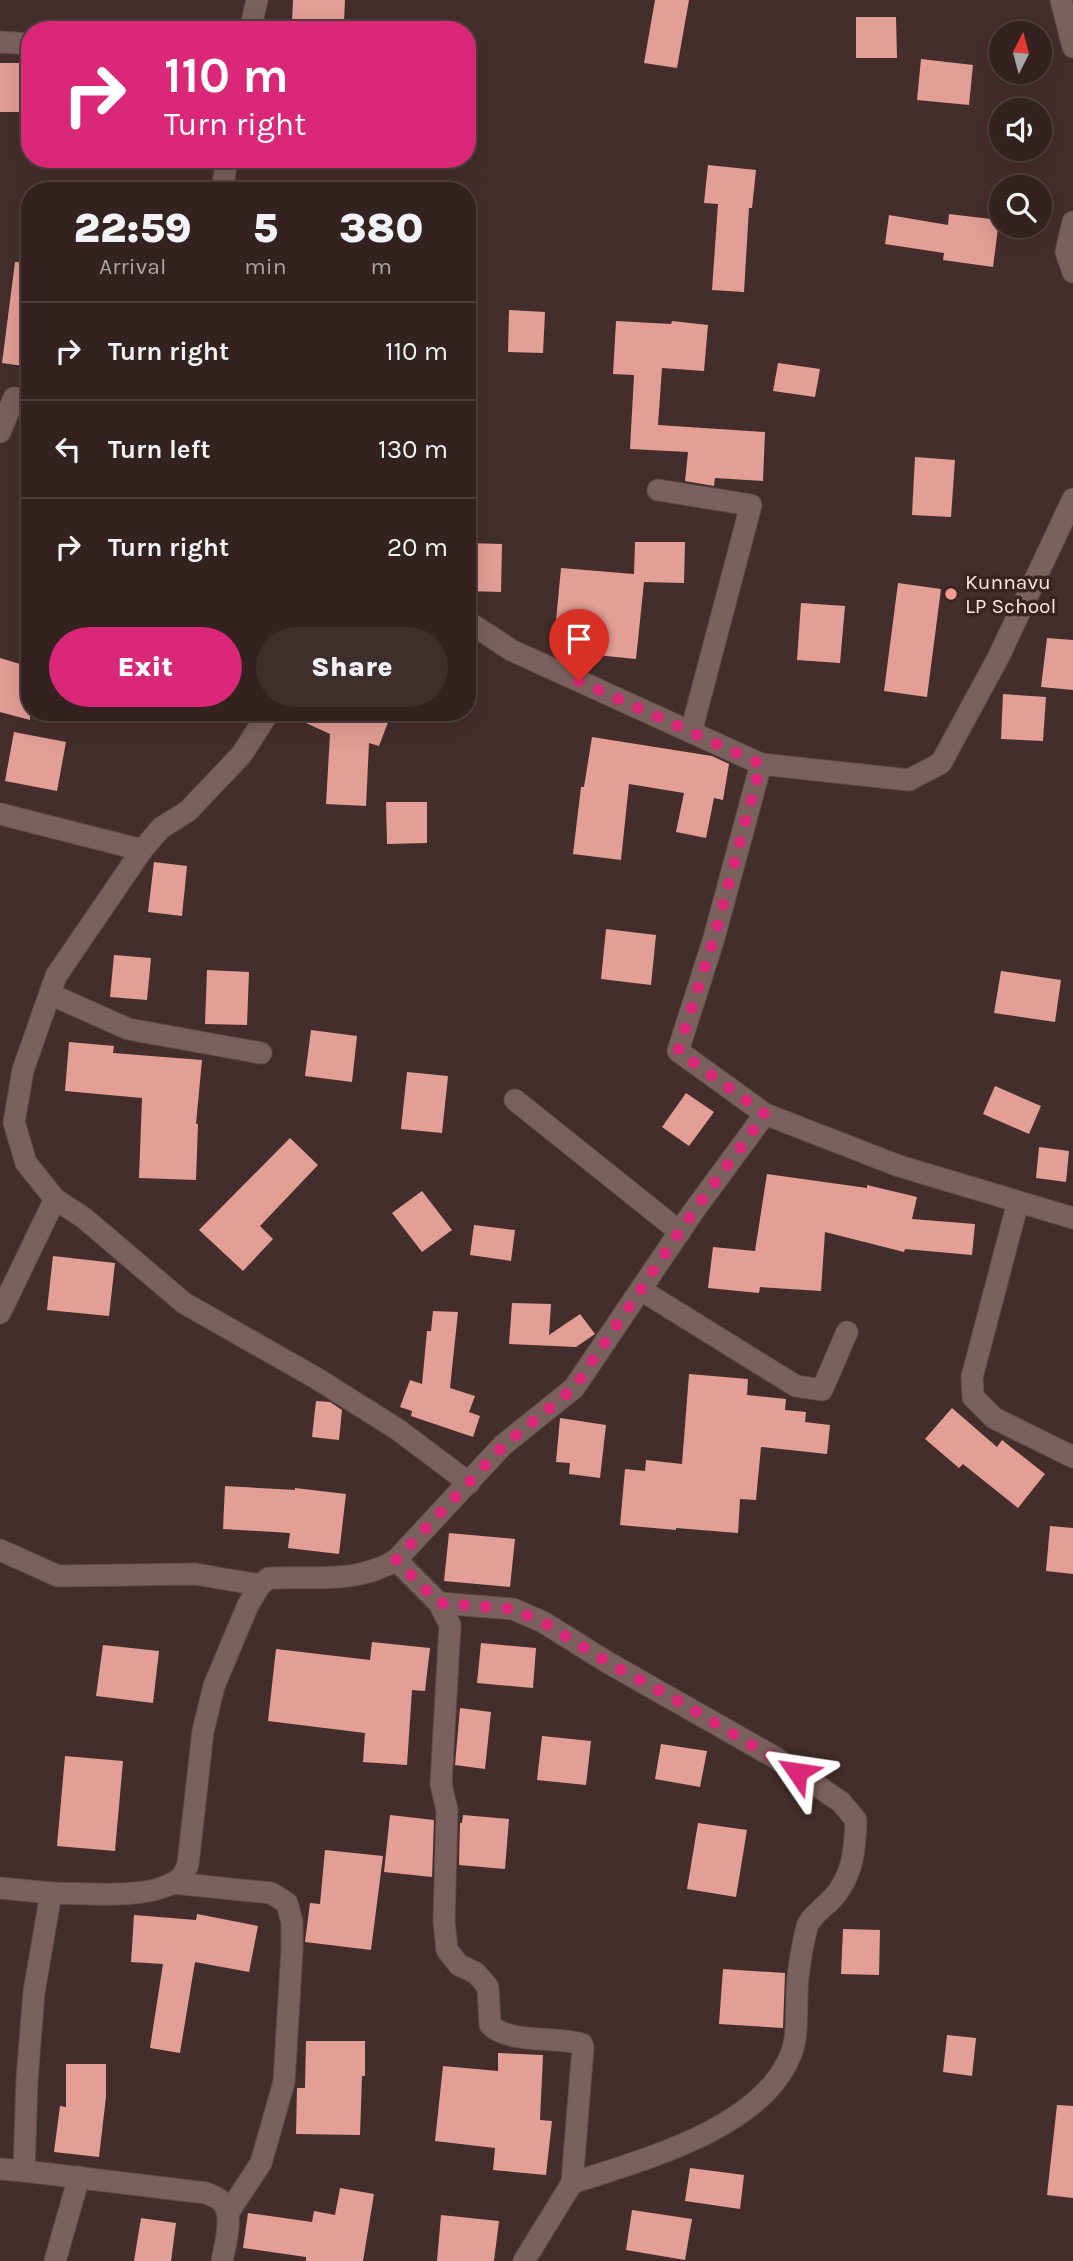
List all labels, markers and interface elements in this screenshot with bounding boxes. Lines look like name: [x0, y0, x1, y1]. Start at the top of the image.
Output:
north arrow: [989, 21, 1052, 84]
map controls: [989, 21, 1052, 238]
text: 110 m: [164, 47, 289, 104]
icon: right: [49, 49, 140, 140]
button: sound: [989, 98, 1052, 161]
text: Turn right: [164, 106, 306, 143]
button: search: [989, 175, 1052, 238]
text: 22:59: [74, 203, 192, 253]
text: 5: [253, 203, 278, 253]
text: 380: [339, 203, 423, 253]
text: Arrival: [99, 253, 166, 280]
text: min: [244, 253, 287, 280]
text: m: [371, 253, 392, 280]
icon: right: [49, 332, 87, 370]
text: Turn right: [108, 336, 229, 367]
text: 110 m: [385, 336, 448, 367]
icon: left: [49, 430, 87, 468]
text: Turn left: [108, 434, 210, 465]
text: 130 m: [378, 434, 448, 465]
icon: right: [49, 528, 87, 566]
text: Turn right: [108, 532, 229, 563]
text: 20 m: [387, 532, 448, 563]
place label: Kunnavu LP School: [965, 570, 1056, 618]
marker: Kunnavu LP School: [943, 586, 959, 602]
pin: [549, 609, 609, 681]
icon: arrive: [560, 620, 598, 658]
button: Exit: [49, 627, 242, 707]
button: Share: [256, 627, 448, 707]
position arrow: [760, 1735, 834, 1809]

